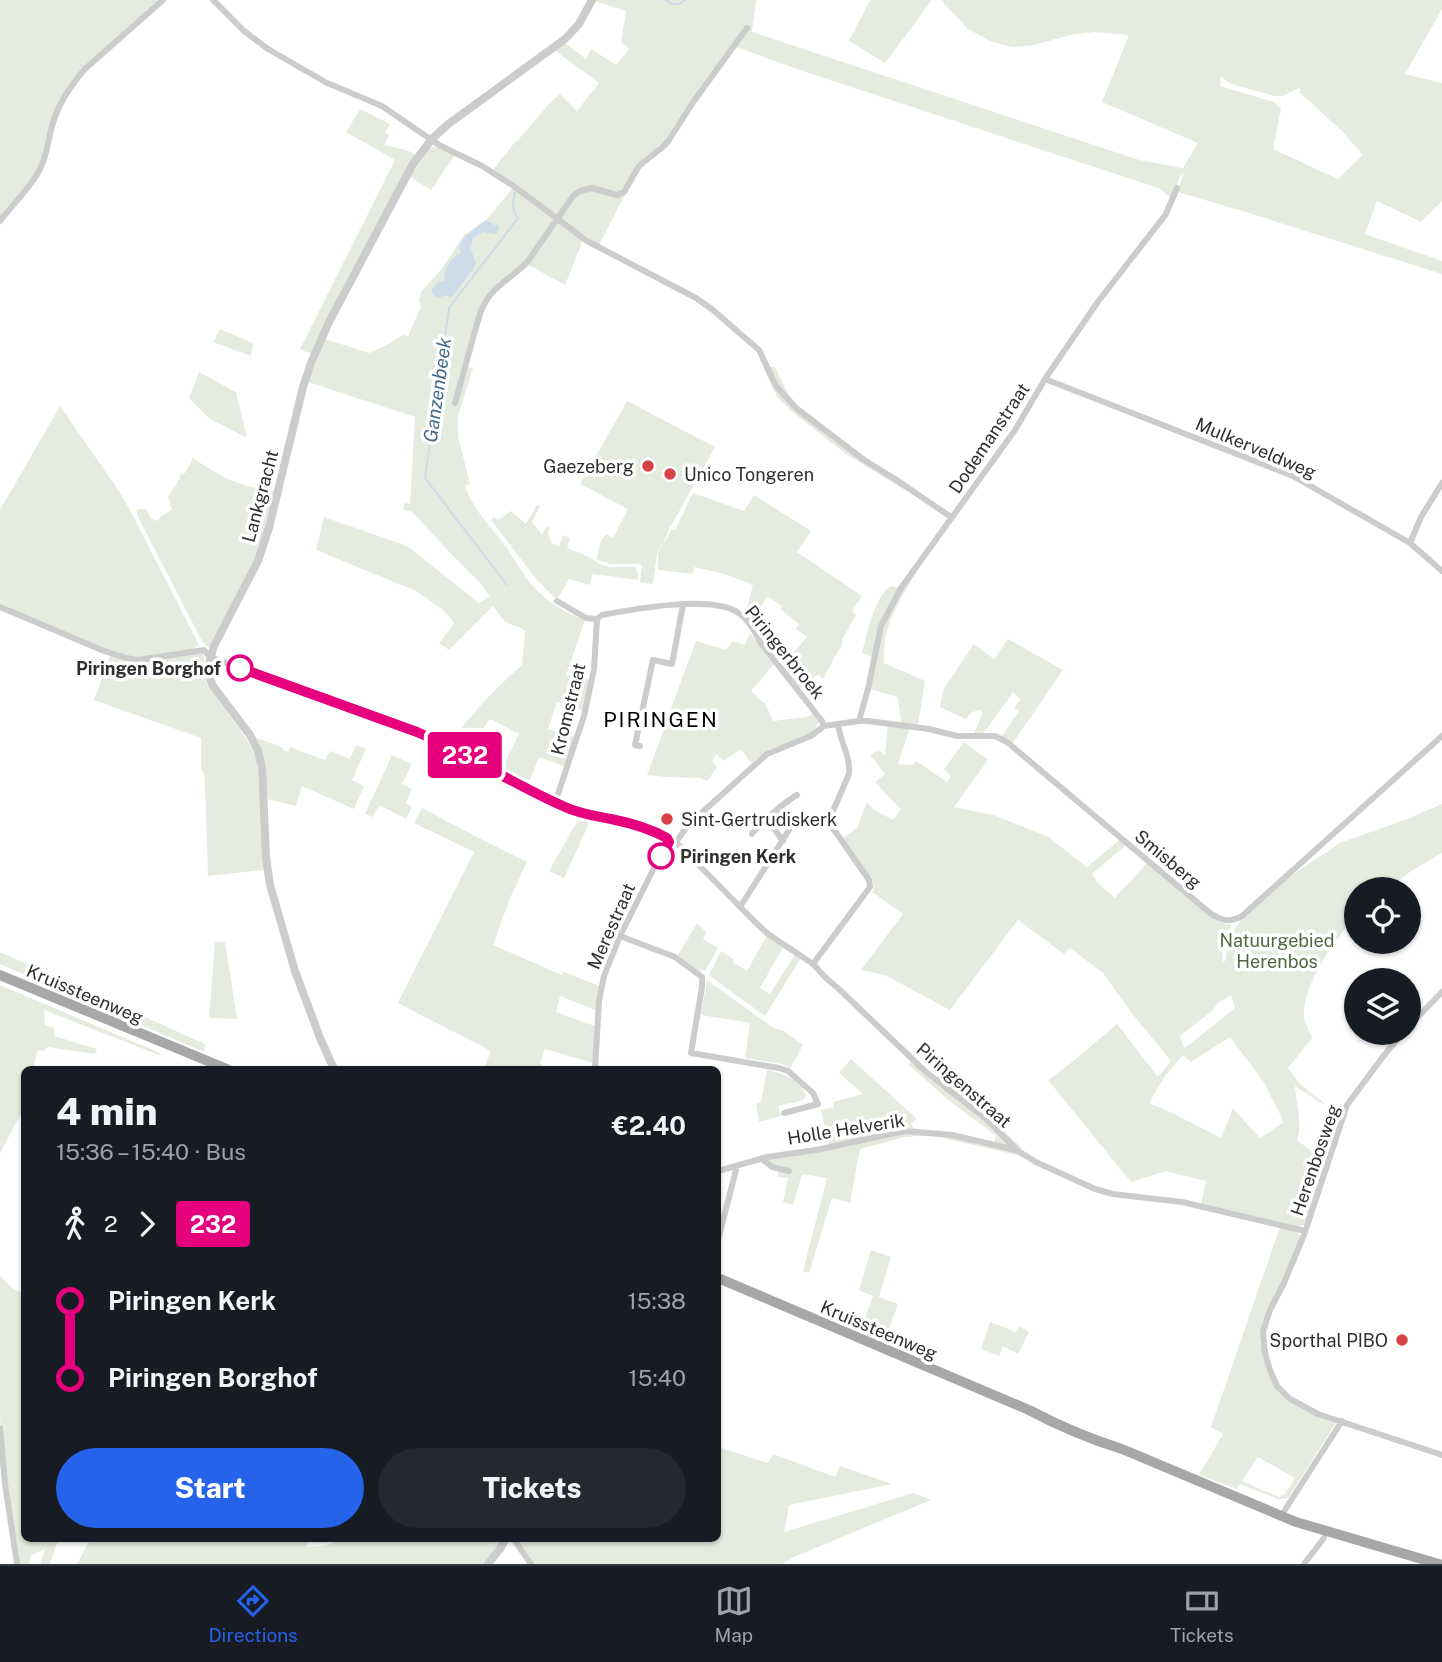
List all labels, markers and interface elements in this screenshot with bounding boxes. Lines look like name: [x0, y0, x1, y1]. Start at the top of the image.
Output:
water label: Ganzenbeek: [419, 335, 455, 444]
street label: Dodemanstraat: [944, 379, 1034, 497]
street label: Mulkerveldweg: [1192, 413, 1320, 483]
street label: Lankgracht: [238, 448, 282, 544]
place label: Gaezeberg: [543, 456, 634, 477]
marker: Gaezeberg: [640, 458, 656, 474]
place label: Unico Tongeren: [684, 464, 814, 485]
marker: Unico Tongeren: [662, 466, 678, 482]
street label: Piringerbroek: [741, 601, 829, 703]
marker: Piringen Borghof: [227, 655, 253, 681]
place label: Piringen Borghof: [76, 658, 221, 679]
street label: Kromstraat: [546, 661, 590, 757]
district label: PIRINGEN: [603, 707, 719, 732]
line badge: 232: [425, 732, 505, 778]
text: 232: [442, 741, 488, 769]
place label: Sint-Gertrudiskerk: [681, 809, 837, 830]
marker: Sint-Gertrudiskerk: [659, 811, 675, 827]
street label: Smisberg: [1131, 825, 1205, 893]
marker: Piringen Kerk: [648, 843, 674, 869]
place label: Piringen Kerk: [680, 846, 797, 867]
map controls: [1344, 877, 1421, 1045]
button: locate: [1344, 877, 1421, 954]
street label: Merestraat: [583, 880, 639, 972]
park label: Natuurgebied Herenbos: [1220, 930, 1334, 972]
street label: Kruissteenweg: [23, 960, 147, 1028]
button: layers: [1344, 968, 1421, 1045]
street label: Piringenstraat: [912, 1038, 1016, 1132]
text: 4 min: [56, 1089, 158, 1134]
street label: Herenbosweg: [1286, 1102, 1344, 1218]
street label: Holle Helverik: [786, 1109, 906, 1149]
text: €2.40: [612, 1110, 686, 1141]
text: 15:36 – 15:40 · Bus: [56, 1138, 246, 1165]
icon: walk: [56, 1205, 94, 1243]
icon: forward: [128, 1205, 166, 1243]
text: 2: [104, 1210, 118, 1237]
text: 232: [190, 1210, 236, 1238]
text: Piringen Kerk: [108, 1285, 276, 1316]
text: 15:38: [627, 1287, 686, 1314]
street label: Kruissteenweg: [817, 1296, 941, 1364]
place label: Sporthal PIBO: [1269, 1330, 1388, 1351]
marker: Sporthal PIBO: [1394, 1332, 1410, 1348]
text: Piringen Borghof: [108, 1362, 318, 1393]
text: 15:40: [628, 1364, 686, 1391]
button: Start: [56, 1448, 364, 1528]
button: Tickets: [378, 1448, 686, 1528]
tab: Directions: [208, 1582, 298, 1646]
tab: Map: [714, 1582, 753, 1646]
tab: Tickets: [1170, 1582, 1234, 1646]

